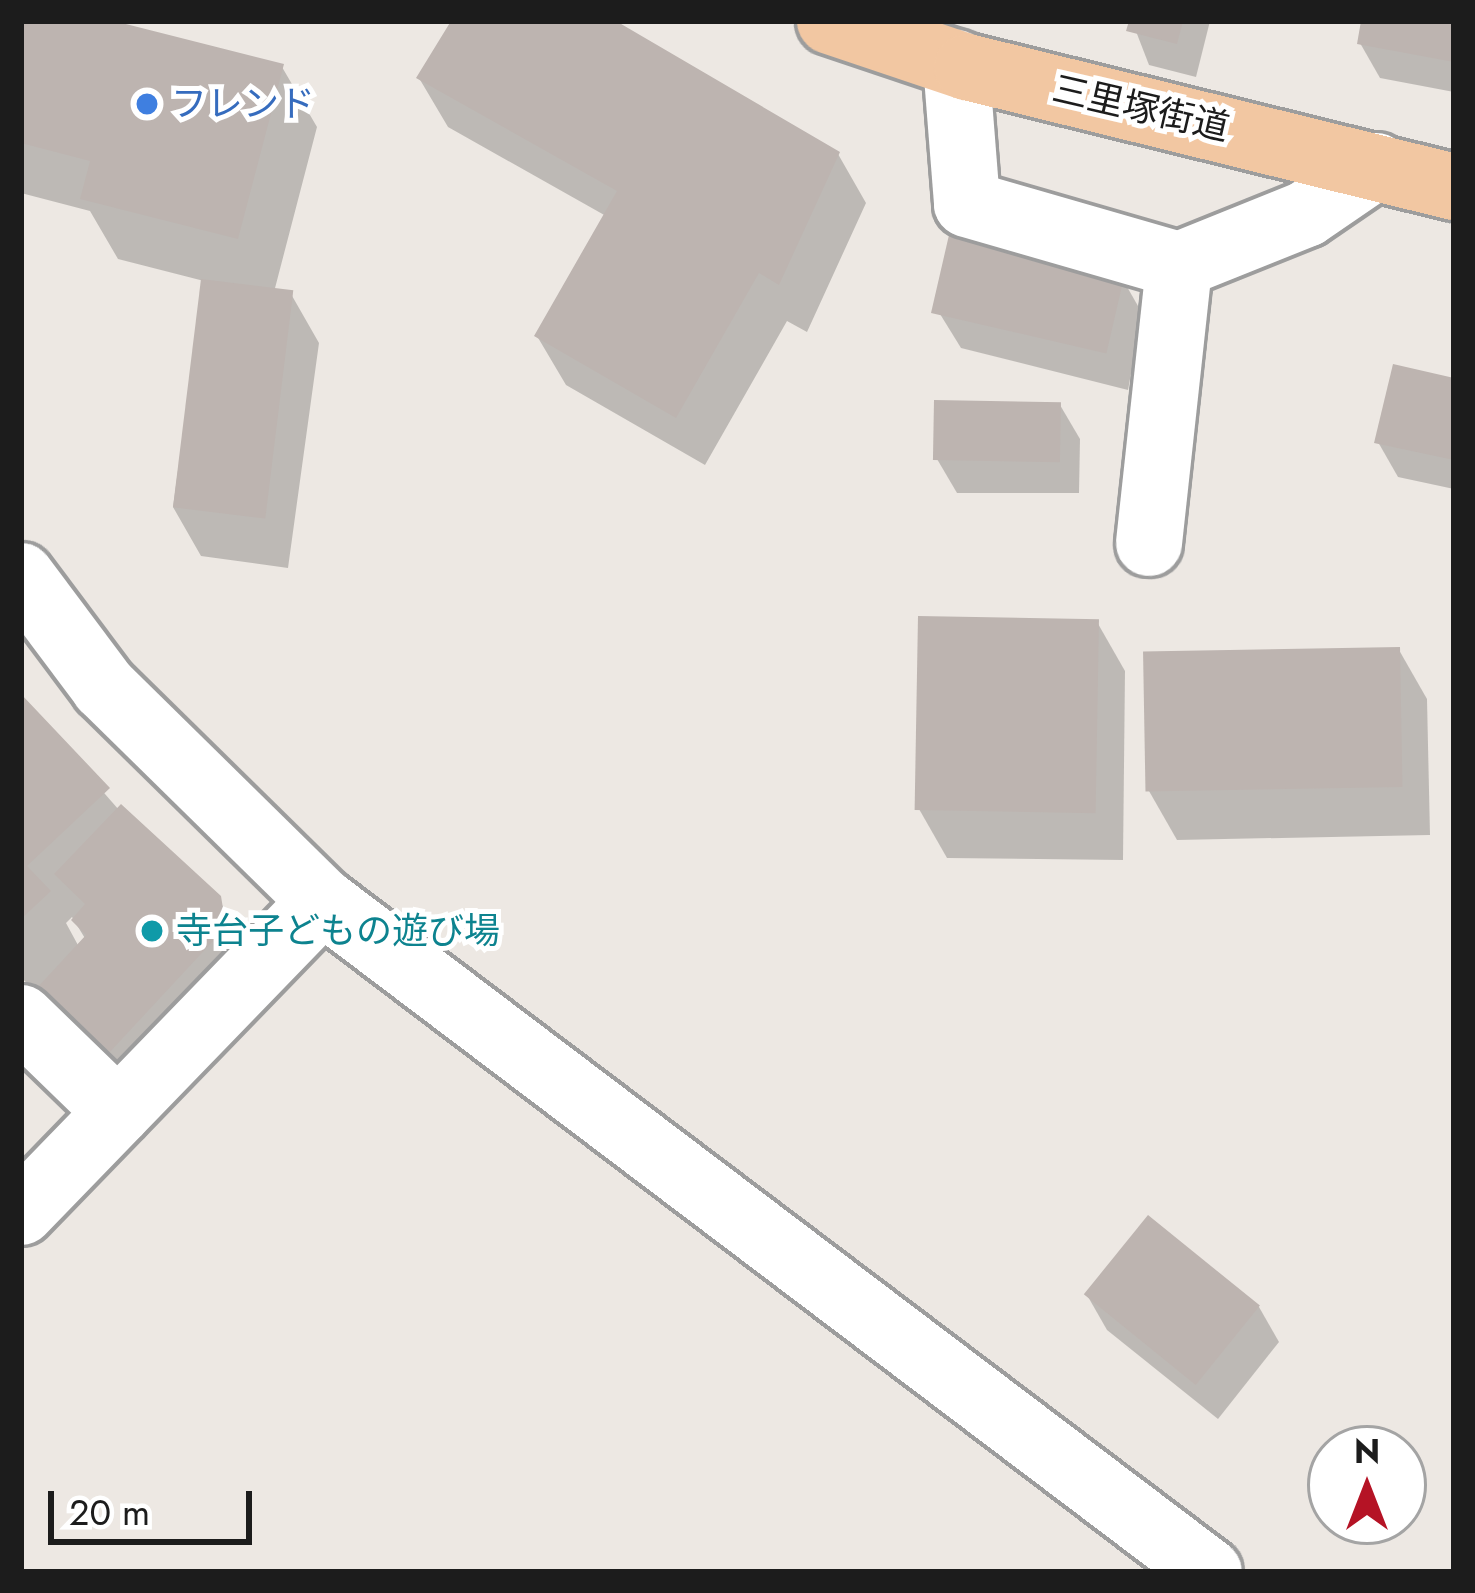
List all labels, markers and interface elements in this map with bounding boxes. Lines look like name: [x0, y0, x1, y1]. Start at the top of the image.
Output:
street label: 三里塚街道: [1048, 67, 1234, 149]
place label: フレンド: [171, 82, 315, 126]
marker: フレンド: [134, 91, 160, 117]
place label: 寺台子どもの遊び場: [176, 909, 500, 953]
marker: 寺台子どもの遊び場: [139, 918, 165, 944]
north arrow: [1307, 1425, 1427, 1545]
text: N: [1354, 1428, 1380, 1475]
scale bar: [54, 1467, 258, 1541]
text: 20 m: [69, 1486, 150, 1538]

